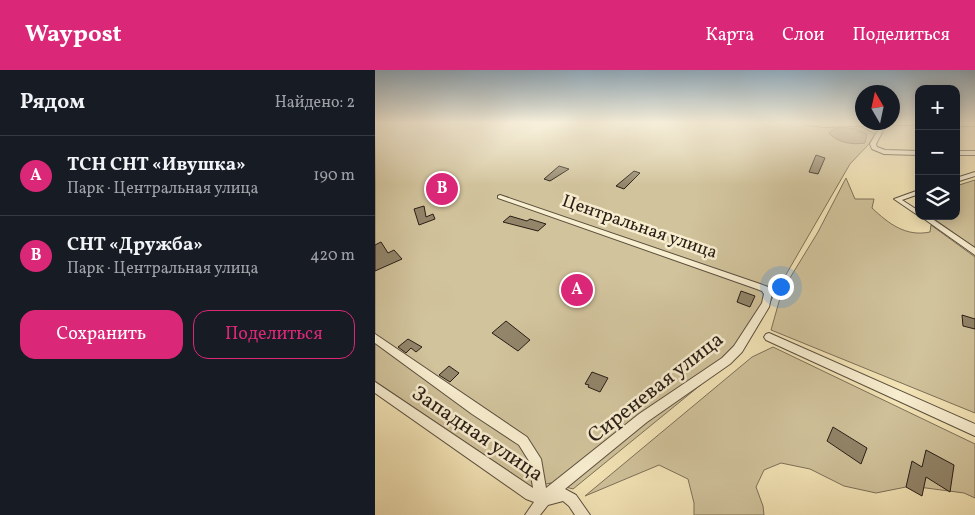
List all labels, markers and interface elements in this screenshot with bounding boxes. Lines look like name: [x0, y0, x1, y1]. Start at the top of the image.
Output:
text: Waypost: [25, 18, 122, 52]
text: Карта: [706, 23, 754, 48]
text: Слои: [782, 23, 824, 48]
text: Поделиться: [852, 23, 950, 48]
north arrow: [855, 85, 900, 130]
map controls: [915, 85, 960, 220]
button: +: [915, 85, 960, 130]
text: Рядом: [20, 88, 85, 117]
text: Найдено: 2: [275, 92, 355, 114]
button: −: [915, 130, 960, 175]
text: ТСН СНТ «Ивушка»: [67, 152, 246, 178]
text: A: [30, 165, 42, 187]
text: 190 m: [313, 165, 355, 187]
pin: B: [426, 170, 458, 208]
button: layers: [915, 175, 960, 220]
text: Парк · Центральная улица: [67, 178, 258, 200]
street label: Центральная улица: [558, 189, 721, 266]
text: СНТ «Дружба»: [67, 232, 203, 258]
text: B: [31, 245, 41, 267]
text: 420 m: [310, 245, 355, 267]
text: Парк · Центральная улица: [67, 258, 258, 280]
pin: A: [561, 271, 593, 309]
your location: [768, 274, 794, 300]
button: Сохранить: [20, 310, 183, 359]
button: Поделиться: [193, 310, 355, 359]
street label: Сиреневая улица: [582, 326, 730, 450]
street label: Западная улица: [406, 379, 549, 489]

